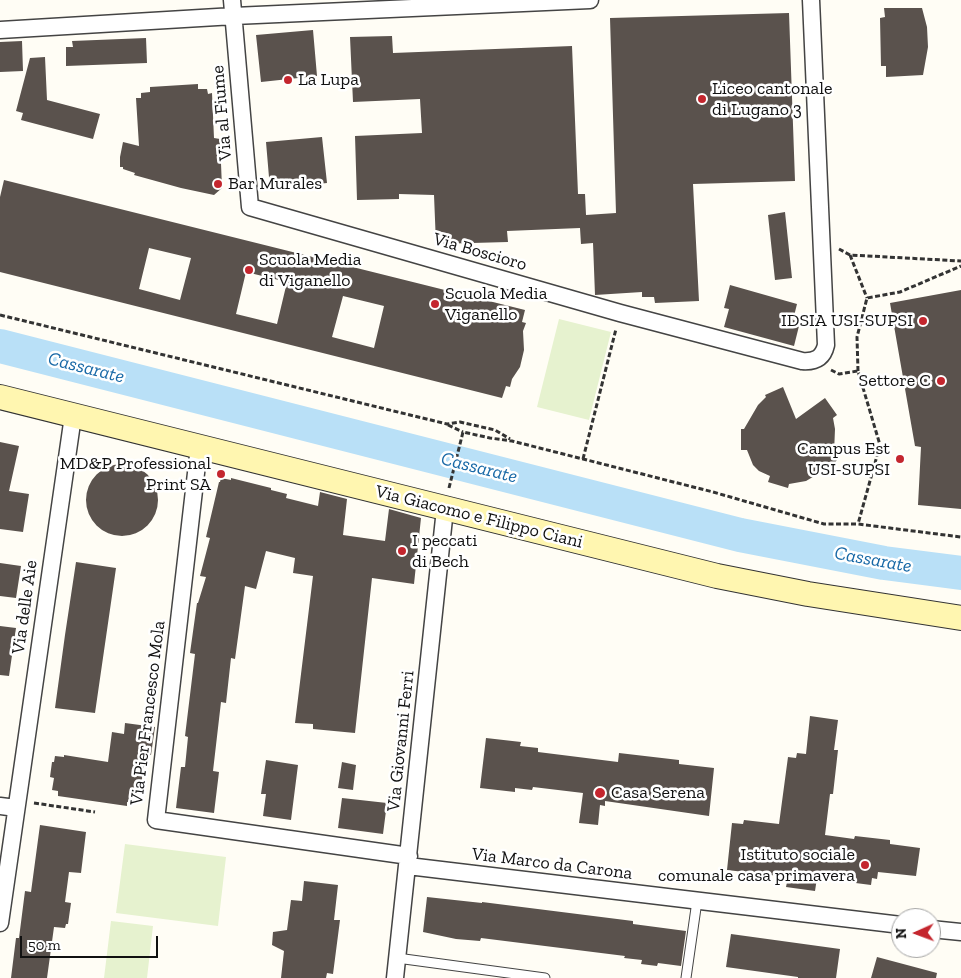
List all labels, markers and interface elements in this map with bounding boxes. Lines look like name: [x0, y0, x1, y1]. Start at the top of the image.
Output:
street label: Via al Fiume: [207, 64, 237, 162]
place label: La Lupa: [298, 69, 359, 91]
marker: La Lupa: [282, 74, 294, 86]
place label: Liceo cantonale di Lugano 3: [712, 78, 832, 120]
marker: Liceo cantonale di Lugano 3: [696, 93, 708, 105]
place label: Bar Murales: [228, 173, 322, 195]
marker: Bar Murales: [212, 178, 224, 190]
street label: Via Boscioro: [431, 228, 529, 276]
place label: Scuola Media di Viganello: [259, 249, 361, 292]
marker: Scuola Media di Viganello: [243, 264, 255, 276]
place label: Scuola Media Viganello: [445, 283, 547, 326]
marker: Scuola Media Viganello: [429, 298, 441, 310]
place label: IDSIA USI-SUPSI: [781, 310, 913, 332]
marker: IDSIA USI-SUPSI: [917, 315, 929, 327]
water label: Cassarate: [45, 348, 127, 388]
place label: Settore C: [859, 370, 931, 392]
marker: Settore C: [935, 375, 947, 387]
place label: Campus Est USI-SUPSI: [797, 438, 890, 480]
water label: Cassarate: [438, 448, 520, 488]
place label: MD&P Professional Print SA: [60, 453, 211, 496]
marker: Campus Est USI-SUPSI: [894, 453, 906, 465]
marker: MD&P Professional Print SA: [215, 468, 227, 480]
street label: Via Giacomo e Filippo Ciani: [373, 481, 585, 553]
place label: I peccati di Bech: [412, 530, 477, 572]
water label: Cassarate: [833, 542, 913, 578]
marker: I peccati di Bech: [396, 545, 408, 557]
street label: Via delle Aie: [8, 559, 42, 655]
street label: Via Pier Francesco Mola: [126, 620, 170, 806]
street label: Via Giovanni Ferri: [383, 670, 419, 812]
place label: Casa Serena: [611, 782, 705, 804]
marker: Casa Serena: [593, 786, 607, 800]
street label: Via Marco da Carona: [471, 843, 633, 885]
place label: Istituto sociale comunale casa primavera: [658, 844, 855, 886]
marker: Istituto sociale comunale casa primavera: [859, 859, 871, 871]
north arrow: [891, 908, 941, 958]
scale bar: [22, 926, 160, 958]
text: N: [893, 928, 910, 939]
text: 50 m: [28, 936, 61, 954]

